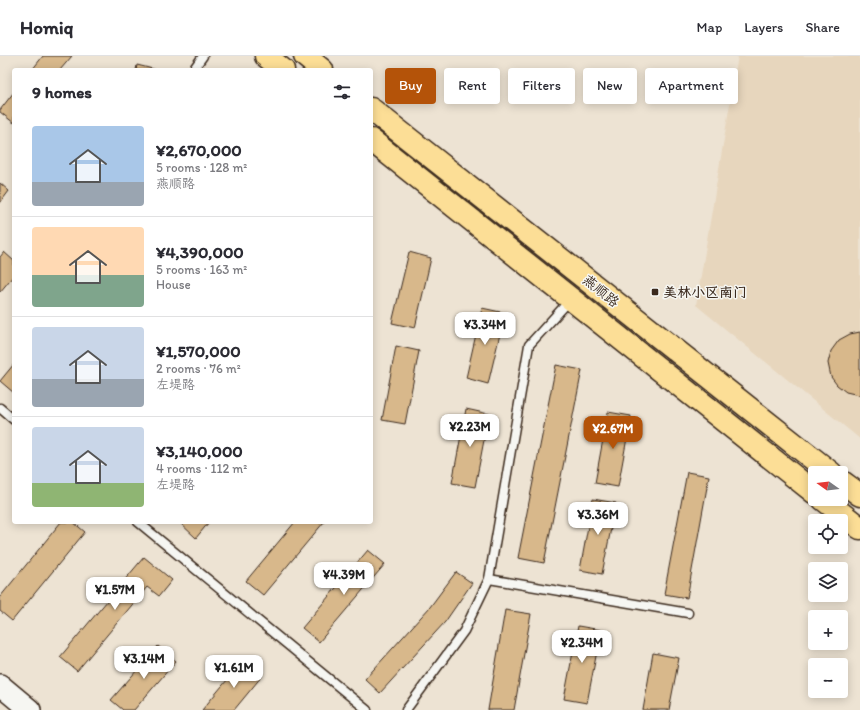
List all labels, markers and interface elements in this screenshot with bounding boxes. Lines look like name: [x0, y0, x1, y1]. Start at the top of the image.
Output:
text: Homiq: [20, 16, 73, 39]
text: Map: [697, 19, 722, 36]
text: Layers: [744, 19, 783, 36]
text: Share: [805, 19, 840, 36]
chip: Buy: [385, 68, 436, 104]
chip: Rent: [444, 68, 500, 104]
chip: Filters: [508, 68, 575, 104]
chip: New: [583, 68, 637, 104]
chip: Apartment: [645, 68, 738, 104]
icon: filters: [331, 81, 353, 103]
text: 9 homes: [32, 82, 92, 102]
text: ¥2,670,000: [156, 140, 242, 160]
icon: home: [64, 142, 112, 190]
text: 5 rooms · 128 m²: [156, 160, 247, 175]
text: 燕顺路: [156, 176, 195, 191]
text: ¥4,390,000: [156, 242, 244, 262]
icon: home: [64, 243, 112, 291]
text: 5 rooms · 163 m²: [156, 262, 247, 277]
street label: 燕顺路: [579, 271, 623, 311]
text: House: [156, 277, 191, 292]
place label: 美林小区南门: [663, 284, 747, 301]
marker: 美林小区南门: [650, 287, 660, 297]
pin: ¥3.34M: [452, 312, 518, 346]
text: ¥3.34M: [464, 317, 506, 332]
text: ¥1,570,000: [156, 341, 241, 361]
icon: home: [64, 343, 112, 391]
text: 2 rooms · 76 m²: [156, 361, 241, 376]
text: 左堤路: [156, 377, 195, 392]
pin: ¥2.23M: [437, 414, 503, 448]
pin: ¥2.67M: [580, 416, 646, 450]
text: ¥2.23M: [449, 419, 491, 434]
text: ¥2.67M: [593, 421, 633, 436]
text: ¥3,140,000: [156, 441, 243, 461]
icon: home: [64, 443, 112, 491]
text: 4 rooms · 112 m²: [156, 461, 247, 476]
north arrow: [808, 466, 848, 506]
map controls: [808, 466, 848, 698]
text: 左堤路: [156, 477, 195, 492]
pin: ¥3.36M: [565, 502, 631, 536]
text: ¥3.36M: [577, 507, 619, 522]
button: locate: [808, 514, 848, 554]
pin: ¥4.39M: [311, 562, 377, 596]
button: layers: [808, 562, 848, 602]
text: ¥4.39M: [323, 567, 365, 582]
pin: ¥1.57M: [82, 577, 148, 611]
text: ¥1.57M: [95, 582, 135, 597]
button: +: [808, 610, 848, 650]
pin: ¥2.34M: [549, 630, 615, 664]
text: ¥2.34M: [561, 635, 603, 650]
pin: ¥3.14M: [111, 646, 177, 680]
text: ¥3.14M: [123, 651, 165, 666]
pin: ¥1.61M: [201, 655, 267, 689]
button: −: [808, 658, 848, 698]
text: ¥1.61M: [214, 660, 254, 675]

